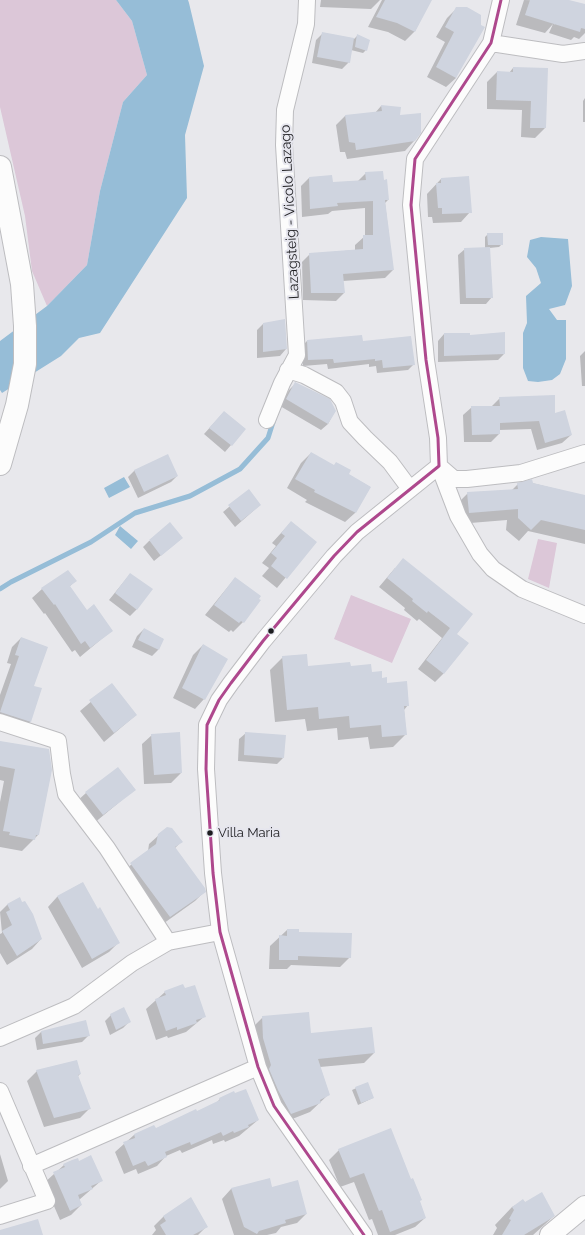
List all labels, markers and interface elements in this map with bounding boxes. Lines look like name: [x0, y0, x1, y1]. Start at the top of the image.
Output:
street label: Lazagsteig - Vicolo Lazago: [277, 124, 303, 300]
unlabelled marker: [266, 626, 276, 636]
place label: Villa Maria: [218, 825, 280, 841]
marker: Villa Maria: [205, 828, 215, 838]

